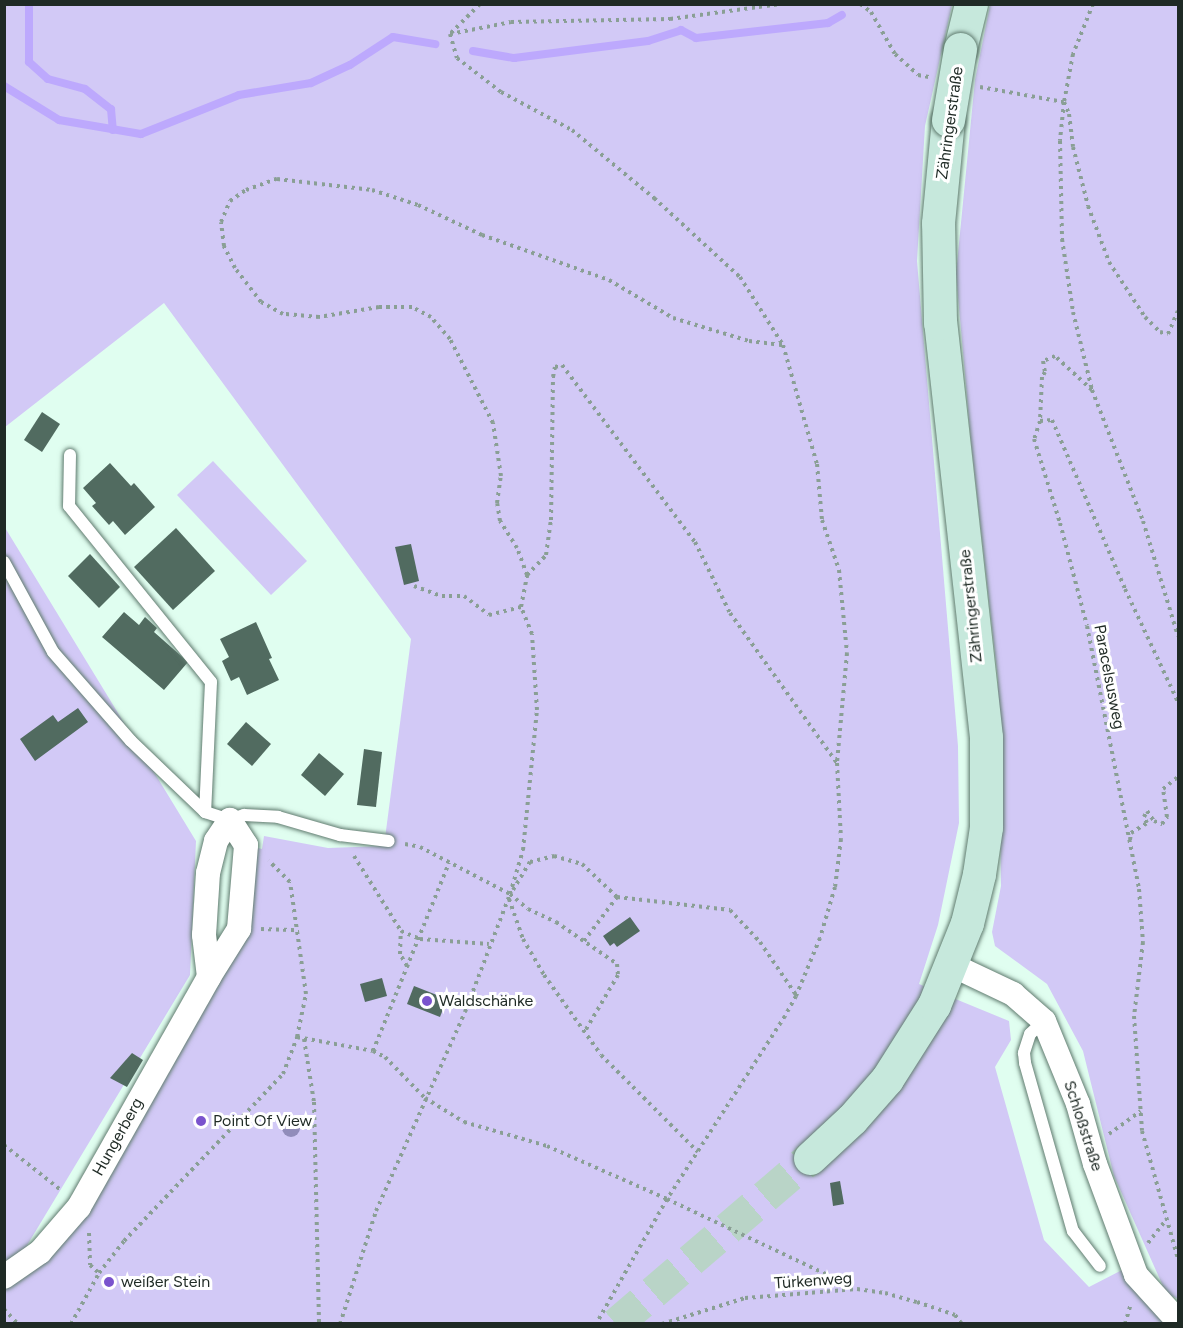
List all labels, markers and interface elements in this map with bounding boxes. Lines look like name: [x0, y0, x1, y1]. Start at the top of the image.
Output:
street label: Zähringerstraße: [933, 65, 967, 181]
street label: Zähringerstraße: [956, 548, 986, 664]
street label: Paracelsusweg: [1089, 623, 1129, 731]
place label: Waldschänke: [439, 991, 533, 1011]
marker: Waldschänke: [420, 994, 434, 1008]
street label: Schloßstraße: [1059, 1078, 1107, 1174]
street label: Hungerberg: [89, 1095, 147, 1179]
place label: Point Of View: [213, 1111, 312, 1131]
marker: Point Of View: [194, 1114, 208, 1128]
street label: Türkenweg: [773, 1269, 853, 1293]
place label: weißer Stein: [121, 1272, 210, 1292]
marker: weißer Stein: [102, 1275, 116, 1289]

